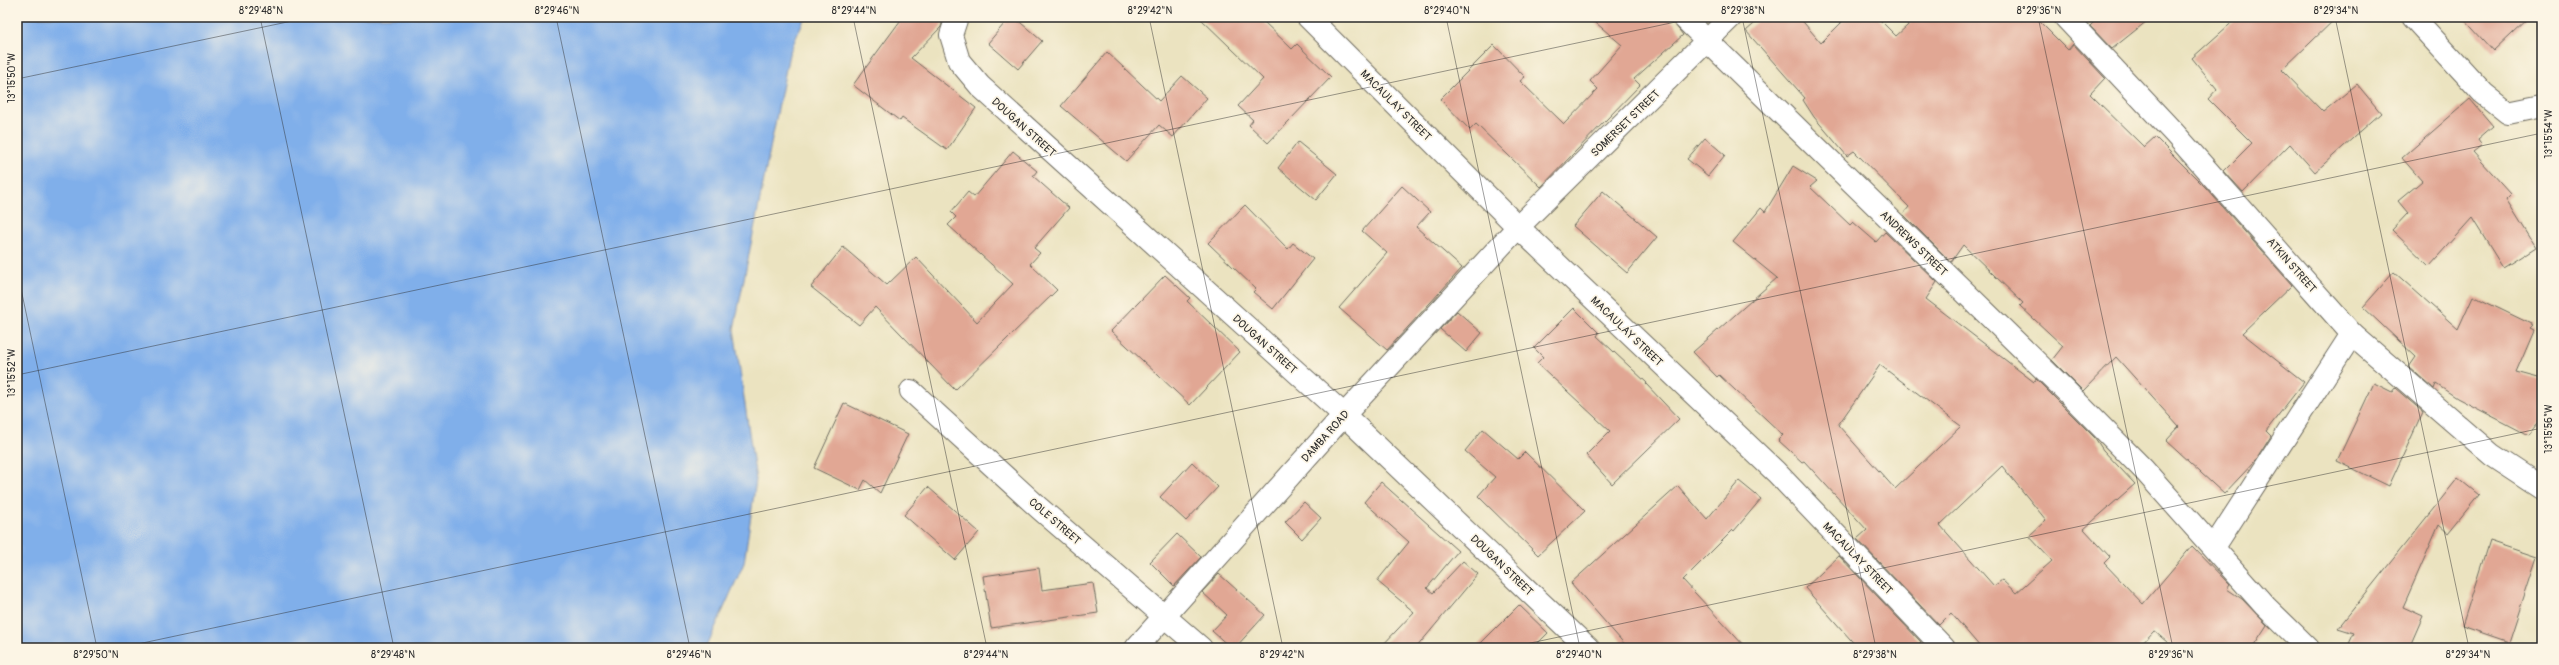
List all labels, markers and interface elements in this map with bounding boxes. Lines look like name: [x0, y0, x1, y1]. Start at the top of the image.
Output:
text: 8°29'48"N: [239, 5, 283, 17]
text: 8°29'46"N: [535, 5, 580, 17]
text: 8°29'44"N: [832, 5, 877, 17]
text: 8°29'42"N: [1128, 5, 1172, 17]
text: 8°29'40"N: [1424, 5, 1470, 17]
text: 8°29'38"N: [1721, 5, 1765, 17]
text: 8°29'36"N: [2017, 5, 2061, 17]
text: 8°29'34"N: [2314, 5, 2358, 17]
text: 13°15'50"W: [6, 53, 18, 103]
street label: MACAULAY STREET: [1358, 67, 1434, 143]
street label: SOMERSET STREET: [1588, 87, 1662, 159]
street label: DOUGAN STREET: [989, 95, 1058, 160]
text: 13°15'54"W: [2543, 109, 2555, 159]
street label: ANDREWS STREET: [1877, 208, 1950, 279]
street label: ATKIN STREET: [2264, 235, 2319, 295]
street label: MACAULAY STREET: [1588, 294, 1665, 369]
street label: DOUGAN STREET: [1230, 312, 1299, 377]
text: 13°15'52"W: [6, 348, 18, 397]
text: 13°15'56"W: [2543, 404, 2555, 454]
street label: DAMBA ROAD: [1299, 408, 1352, 465]
street label: COLE STREET: [1026, 495, 1083, 547]
street label: MACAULAY STREET: [1820, 520, 1895, 597]
street label: DOUGAN STREET: [1468, 532, 1536, 598]
text: 8°29'50"N: [73, 649, 119, 661]
text: 8°29'48"N: [371, 649, 415, 661]
text: 8°29'46"N: [667, 649, 712, 661]
text: 8°29'44"N: [964, 649, 1009, 661]
text: 8°29'42"N: [1260, 649, 1304, 661]
text: 8°29'40"N: [1556, 649, 1602, 661]
text: 8°29'38"N: [1853, 649, 1897, 661]
text: 8°29'36"N: [2149, 649, 2193, 661]
text: 8°29'34"N: [2446, 649, 2490, 661]

